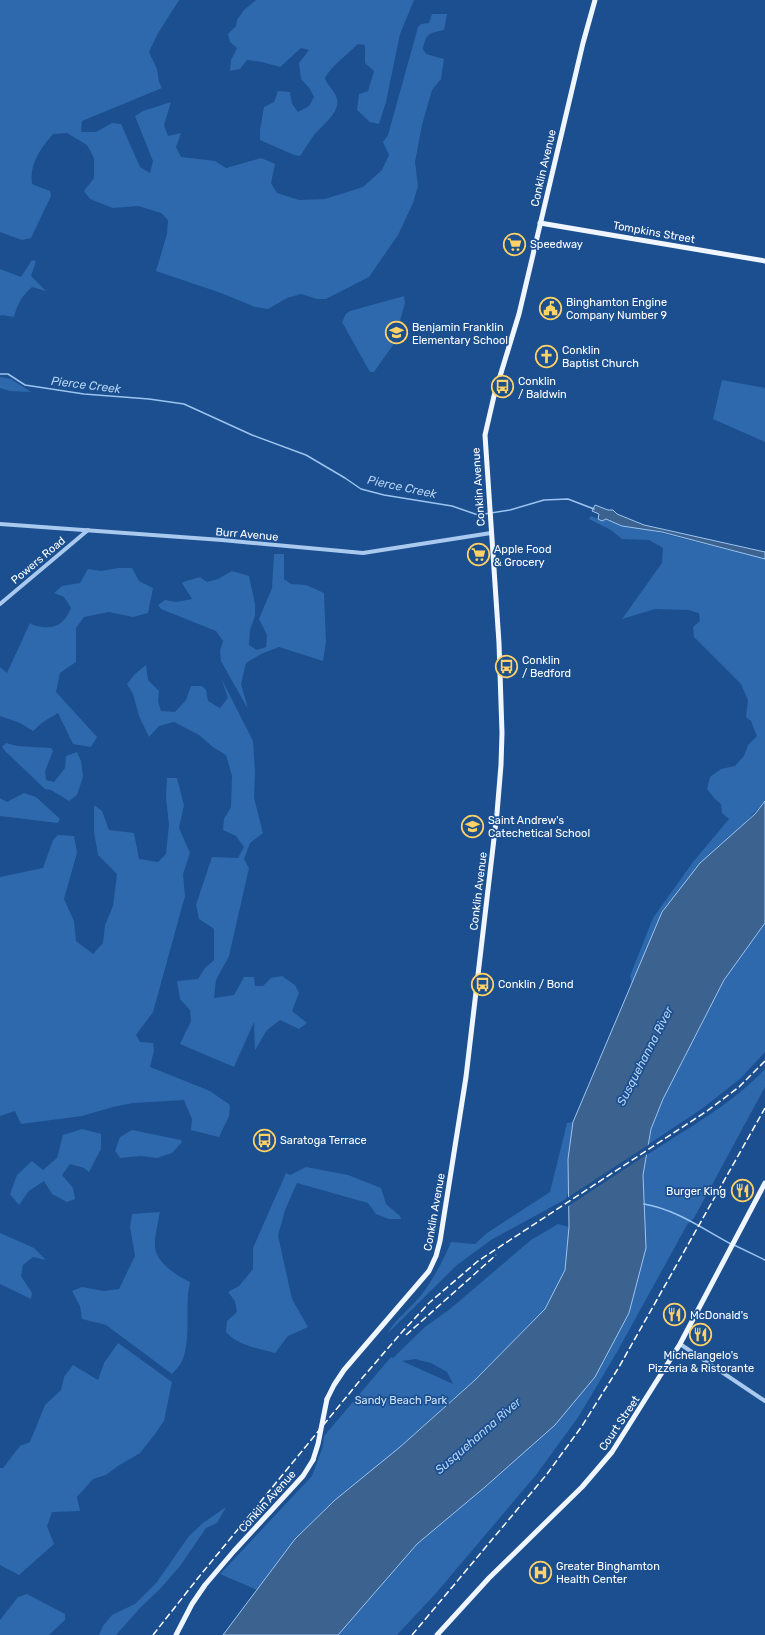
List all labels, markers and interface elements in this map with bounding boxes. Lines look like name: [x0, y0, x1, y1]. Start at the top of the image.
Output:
street label: Conklin Avenue: [528, 128, 559, 208]
street label: Tompkins Street: [612, 219, 697, 246]
supermarket icon: Speedway: [501, 231, 527, 257]
place label: Speedway: [530, 238, 583, 251]
public building icon: Binghamton Engine Company Number 9: [537, 295, 563, 321]
place label: Binghamton Engine Company Number 9: [566, 296, 667, 322]
school or university icon: Benjamin Franklin Elementary School: [384, 320, 410, 346]
place label: Benjamin Franklin Elementary School: [412, 321, 508, 347]
church icon: Conklin Baptist Church: [533, 343, 559, 369]
place label: Conklin Baptist Church: [562, 344, 639, 370]
water label: Pierce Creek: [50, 374, 122, 396]
bus stop icon: Conklin / Baldwin: [490, 374, 516, 400]
place label: Conklin / Baldwin: [518, 375, 567, 401]
street label: Conklin Avenue: [469, 447, 488, 527]
water label: Pierce Creek: [366, 473, 439, 501]
street label: Burr Avenue: [215, 525, 279, 544]
street label: Powers Road: [9, 534, 68, 587]
supermarket icon: Apple Food & Grocery: [465, 542, 491, 568]
place label: Apple Food & Grocery: [494, 543, 551, 569]
bus stop icon: Conklin / Bedford: [493, 653, 519, 679]
place label: Conklin / Bedford: [522, 654, 571, 680]
school or university icon: Saint Andrew's Catechetical School: [460, 813, 486, 839]
place label: Saint Andrew's Catechetical School: [488, 814, 590, 840]
street label: Conklin Avenue: [467, 851, 490, 931]
bus stop icon: Conklin / Bond: [470, 971, 496, 997]
place label: Conklin / Bond: [498, 978, 574, 991]
water label: Susquehanna River: [614, 1004, 676, 1108]
bus stop icon: Saratoga Terrace: [251, 1127, 277, 1153]
place label: Saratoga Terrace: [280, 1134, 367, 1147]
street label: Conklin Avenue: [421, 1172, 448, 1252]
restaurant icon: Burger King: [729, 1178, 755, 1204]
place label: Burger King: [666, 1185, 726, 1198]
restaurant icon: McDonald's: [662, 1302, 688, 1328]
place label: McDonald's: [690, 1309, 749, 1322]
restaurant icon: Michelangelo's Pizzeria & Ristorante: [688, 1322, 714, 1348]
place label: Michelangelo's Pizzeria & Ristorante: [648, 1349, 754, 1375]
street label: Court Street: [596, 1393, 643, 1453]
park label: Sandy Beach Park: [355, 1394, 448, 1407]
water label: Susquehanna River: [432, 1395, 524, 1477]
street label: Conklin Avenue: [236, 1468, 299, 1535]
hospital icon: Greater Binghamton Health Center: [527, 1559, 553, 1585]
place label: Greater Binghamton Health Center: [556, 1560, 660, 1586]

